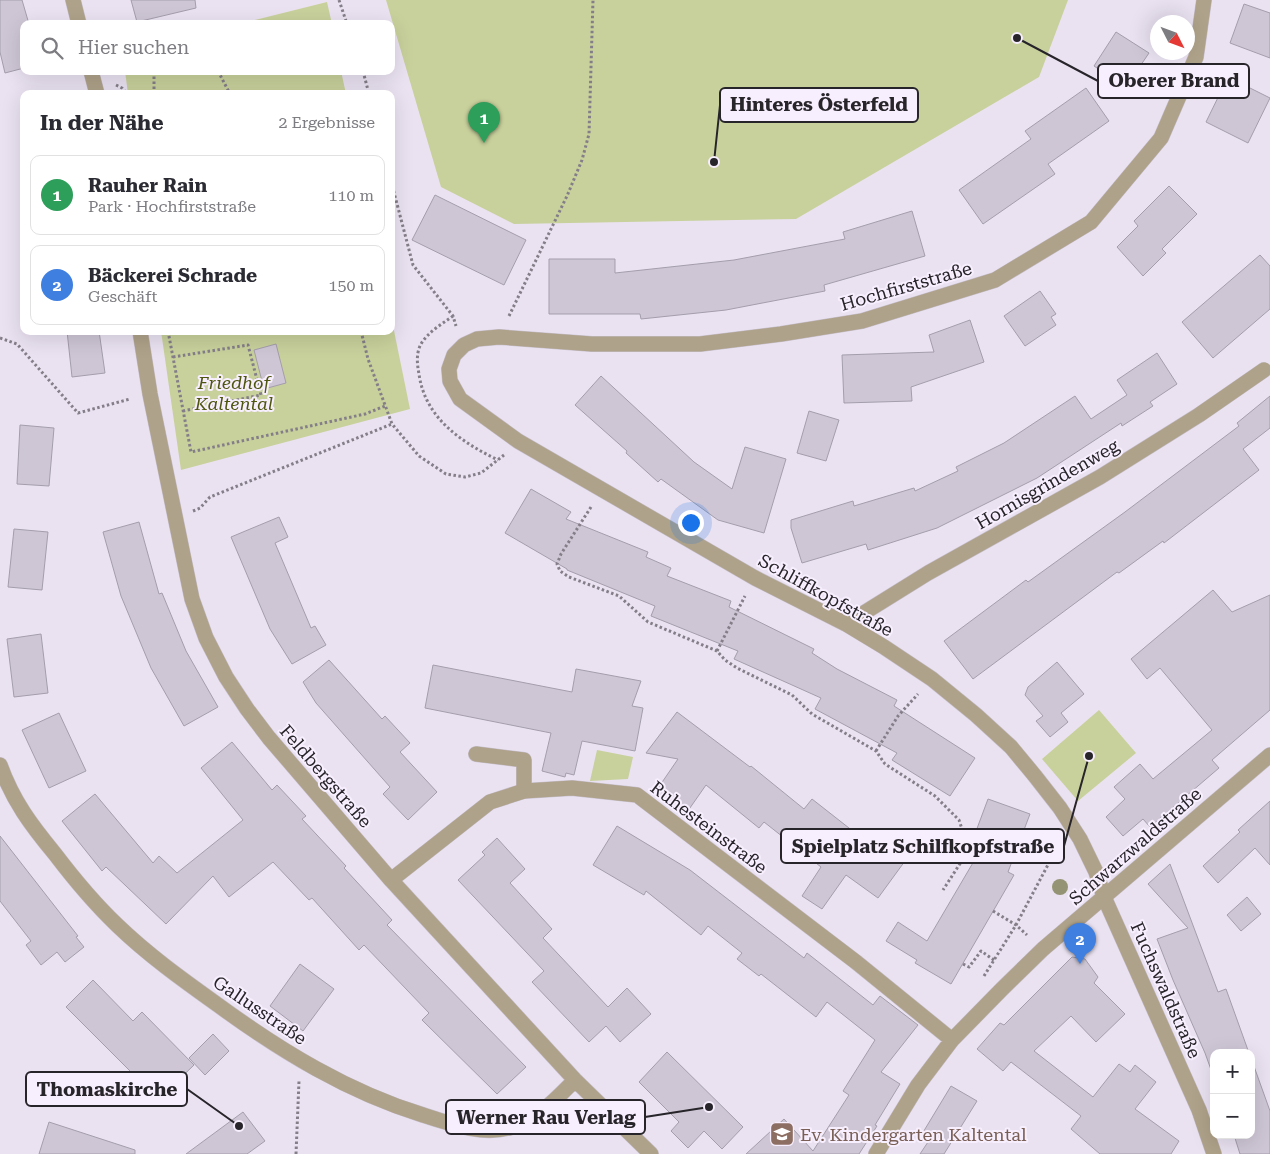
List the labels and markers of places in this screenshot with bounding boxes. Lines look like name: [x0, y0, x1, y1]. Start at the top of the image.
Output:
callout: Oberer Brand: [1098, 64, 1249, 98]
callout: Hinteres Österfeld: [720, 88, 918, 122]
pin: 1: [468, 102, 500, 143]
callout: Spielplatz Schilfkopfstraße: [781, 829, 1064, 863]
pin: 2: [1064, 923, 1096, 964]
callout: Thomaskirche: [26, 1072, 187, 1106]
callout: Werner Rau Verlag: [446, 1100, 645, 1134]
school or university icon: Ev. Kindergarten Kaltental: [769, 1121, 795, 1147]
place label: Ev. Kindergarten Kaltental: [800, 1124, 1027, 1145]

